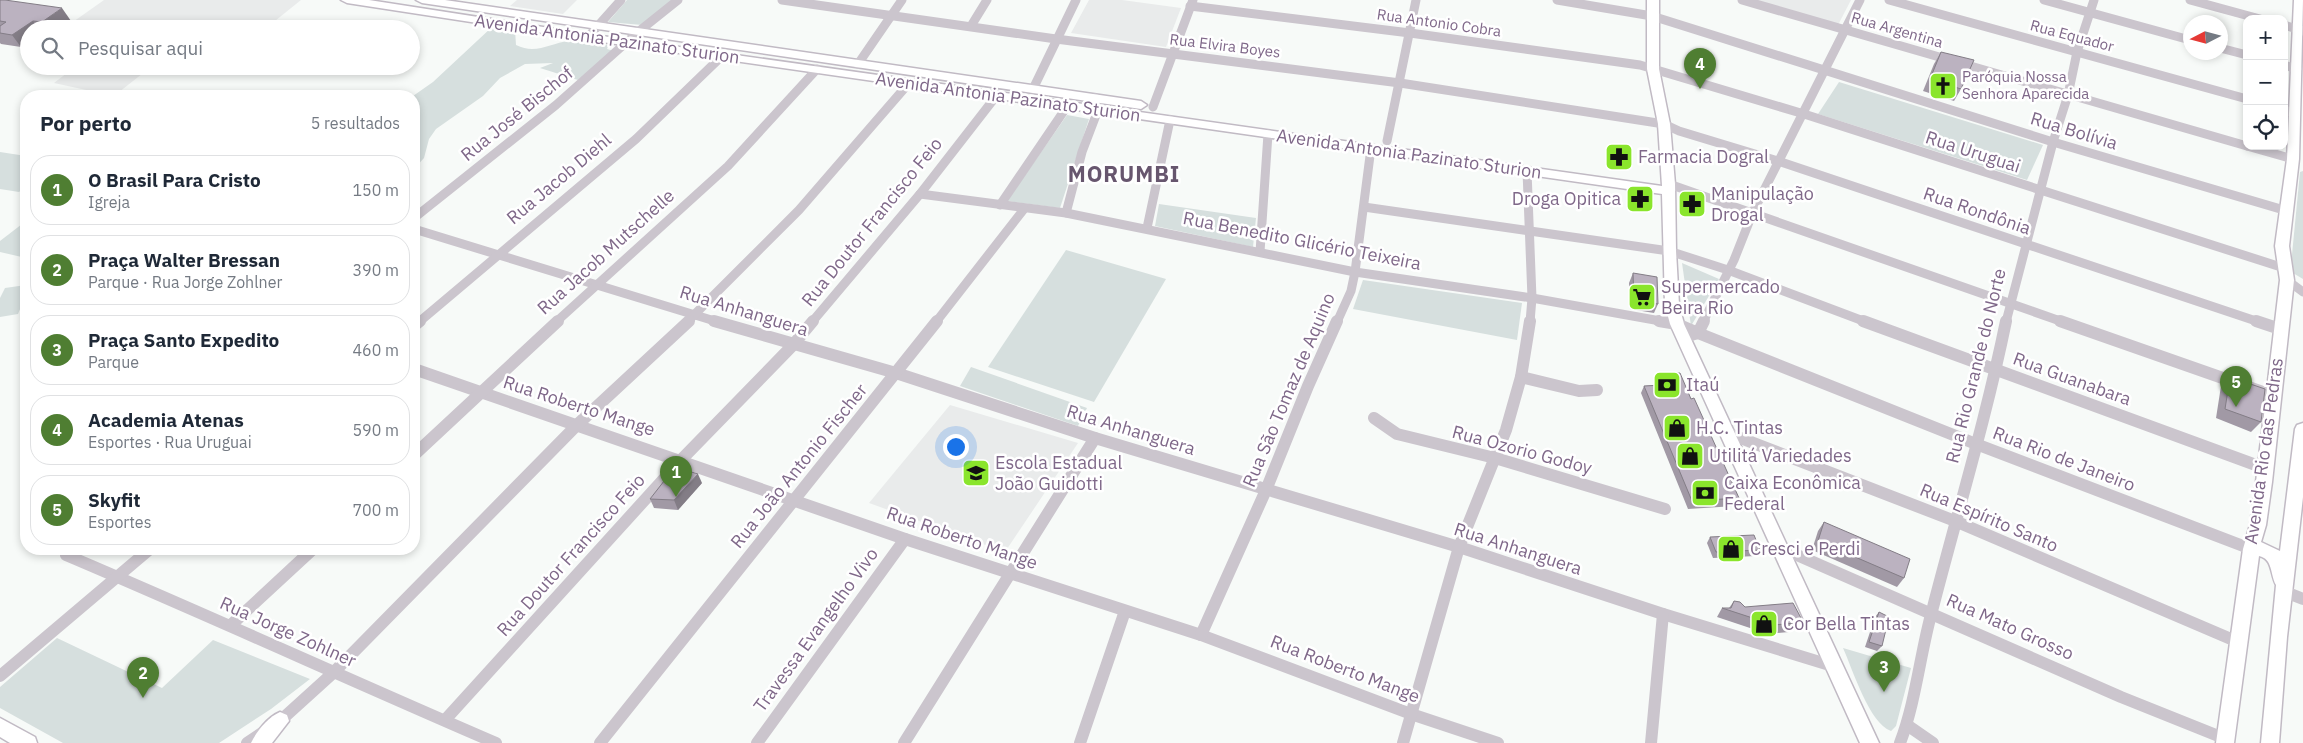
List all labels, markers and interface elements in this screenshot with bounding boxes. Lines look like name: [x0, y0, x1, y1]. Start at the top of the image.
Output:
street label: Rua Antonio Cobra: [1376, 4, 1503, 41]
street label: Rua Argentina: [1849, 7, 1945, 52]
street label: Avenida Antonia Pazinato Sturion: [473, 9, 741, 69]
street label: Rua Equador: [2028, 15, 2117, 56]
north arrow: [2183, 15, 2228, 60]
map controls: [2243, 15, 2288, 150]
button: +: [2243, 15, 2288, 60]
search box: [20, 20, 420, 75]
street label: Rua Elvira Boyes: [1169, 29, 1282, 62]
icon: search: [38, 34, 66, 62]
text: Pesquisar aqui: [78, 36, 203, 60]
pin: 4: [1684, 48, 1716, 89]
button: −: [2243, 60, 2288, 105]
street label: Rua José Bischof: [456, 61, 578, 166]
street label: Avenida Antonia Pazinato Sturion: [874, 67, 1142, 127]
place label: Paróquia Nossa Senhora Aparecida: [1962, 67, 2089, 103]
church icon: Paróquia Nossa Senhora Aparecida: [1928, 71, 1958, 101]
button: locate: [2243, 105, 2288, 150]
street label: Rua Bolívia: [2028, 106, 2121, 155]
text: Por perto: [40, 109, 132, 137]
text: 5 resultados: [311, 113, 400, 133]
street label: Avenida Antonia Pazinato Sturion: [1275, 124, 1543, 184]
street label: Rua Uruguai: [1923, 125, 2024, 178]
street label: Rua Jacob Diehl: [502, 128, 616, 229]
street label: Rua Doutor Francisco Feio: [796, 132, 947, 311]
pharmacy icon: Farmacia Dogral: [1604, 142, 1634, 172]
place label: Farmacia Dogral: [1638, 145, 1769, 168]
district label: MORUMBI: [1068, 159, 1180, 188]
text: O Brasil Para Cristo: [88, 168, 261, 192]
text: 1: [52, 180, 62, 200]
text: 150 m: [352, 180, 399, 200]
street label: Rua Rondônia: [1920, 181, 2034, 240]
place label: Manipulação Drogal: [1711, 182, 1814, 226]
street label: Rua Jacob Mutschelle: [532, 184, 679, 319]
pharmacy icon: Droga Opitica: [1625, 184, 1655, 214]
place label: Droga Opitica: [1512, 187, 1621, 210]
pharmacy icon: Manipulação Drogal: [1677, 189, 1707, 219]
text: Igreja: [88, 192, 130, 212]
street label: Rua Benedito Glicério Teixeira: [1181, 206, 1423, 275]
text: Praça Walter Bressan: [88, 248, 280, 272]
text: 2: [52, 260, 62, 280]
text: 390 m: [352, 260, 399, 280]
street label: Rua Rio Grande do Norte: [1940, 266, 2011, 466]
text: Parque · Rua Jorge Zohlner: [88, 272, 282, 292]
place label: Supermercado Beira Rio: [1661, 275, 1780, 319]
street label: Rua Anhanguera: [677, 280, 812, 341]
supermarket icon: Supermercado Beira Rio: [1627, 282, 1657, 312]
street label: Rua São Tomaz de Aquino: [1237, 289, 1340, 490]
text: Praça Santo Expedito: [88, 328, 279, 352]
text: 3: [52, 340, 62, 360]
text: 460 m: [352, 340, 399, 360]
street label: Rua Guanabara: [2010, 347, 2135, 411]
text: Parque: [88, 352, 139, 372]
street label: Avenida Rio das Pedras: [2239, 356, 2288, 546]
pin: 5: [2220, 366, 2252, 407]
street label: Rua Roberto Mange: [500, 370, 658, 441]
bank icon: Itaú: [1652, 370, 1682, 400]
place label: Itaú: [1686, 373, 1719, 396]
street label: Rua João Antonio Fischer: [725, 378, 872, 553]
street label: Rua Anhanguera: [1064, 399, 1199, 460]
text: Academia Atenas: [88, 408, 244, 432]
shop icon: H.C. Tintas: [1662, 413, 1692, 443]
place label: H.C. Tintas: [1696, 416, 1783, 439]
text: 4: [52, 420, 62, 440]
text: 590 m: [352, 420, 399, 440]
street label: Rua Ozorio Godoy: [1450, 420, 1595, 479]
street label: Rua Rio de Janeiro: [1990, 421, 2139, 496]
text: Esportes · Rua Uruguai: [88, 432, 252, 452]
your location: [943, 434, 969, 460]
shop icon: Utilitá Variedades: [1675, 441, 1705, 471]
place label: Utilitá Variedades: [1709, 444, 1852, 467]
place label: Escola Estadual João Guidotti: [995, 451, 1122, 495]
pin: 1: [660, 456, 692, 497]
school or university icon: Escola Estadual João Guidotti: [961, 458, 991, 488]
street label: Rua Doutor Francisco Feio: [492, 469, 650, 641]
place label: Caixa Econômica Federal: [1724, 471, 1861, 515]
bank icon: Caixa Econômica Federal: [1690, 478, 1720, 508]
street label: Rua Espírito Santo: [1917, 478, 2062, 557]
text: Skyfit: [88, 488, 141, 512]
text: 5: [52, 500, 62, 520]
text: 700 m: [352, 500, 399, 520]
street label: Rua Roberto Mange: [884, 501, 1041, 574]
text: Esportes: [88, 512, 151, 532]
street label: Rua Anhanguera: [1451, 517, 1585, 580]
shop icon: Cresci e Perdi: [1716, 534, 1746, 564]
place label: Cresci e Perdi: [1750, 537, 1860, 560]
street label: Travessa Evangelho Vivo: [748, 543, 883, 716]
street label: Rua Mato Grosso: [1943, 588, 2077, 665]
street label: Rua Jorge Zohlner: [216, 591, 360, 672]
shop icon: Cor Bella Tintas: [1749, 609, 1779, 639]
place label: Cor Bella Tintas: [1783, 612, 1910, 635]
street label: Rua Roberto Mange: [1267, 629, 1423, 708]
pin: 3: [1868, 651, 1900, 692]
pin: 2: [127, 657, 159, 698]

